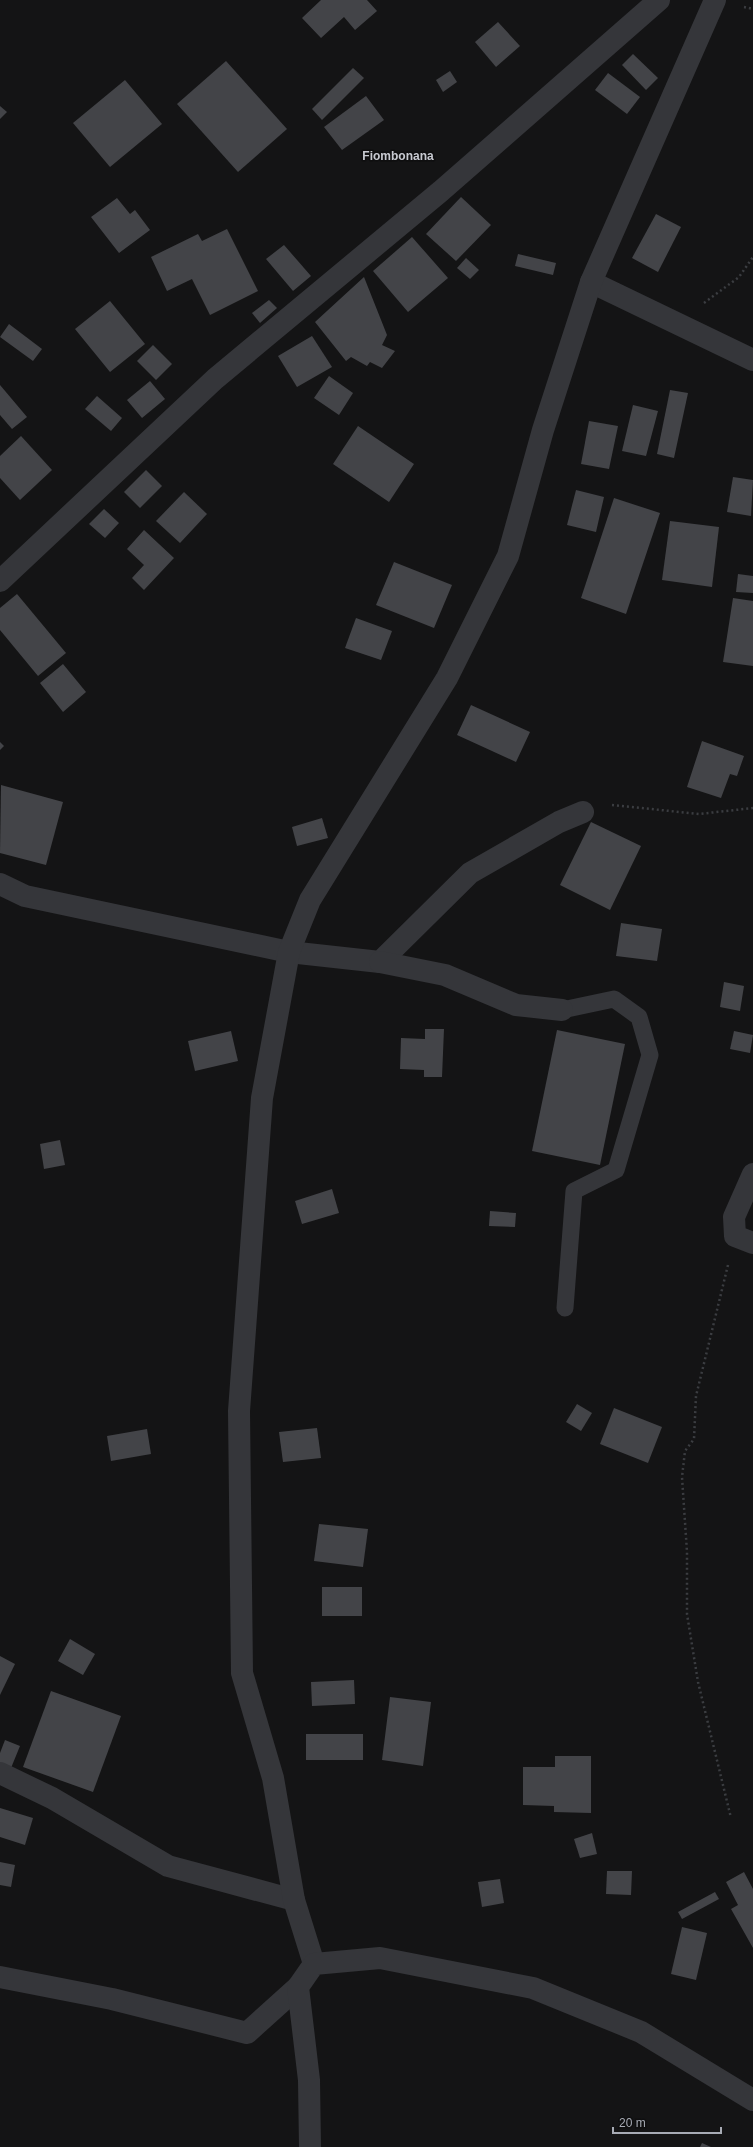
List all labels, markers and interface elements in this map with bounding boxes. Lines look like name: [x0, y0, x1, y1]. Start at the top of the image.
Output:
district label: Fiombonana: [362, 149, 434, 163]
scale bar: [613, 2109, 721, 2135]
text: 20 m: [619, 2116, 646, 2130]

